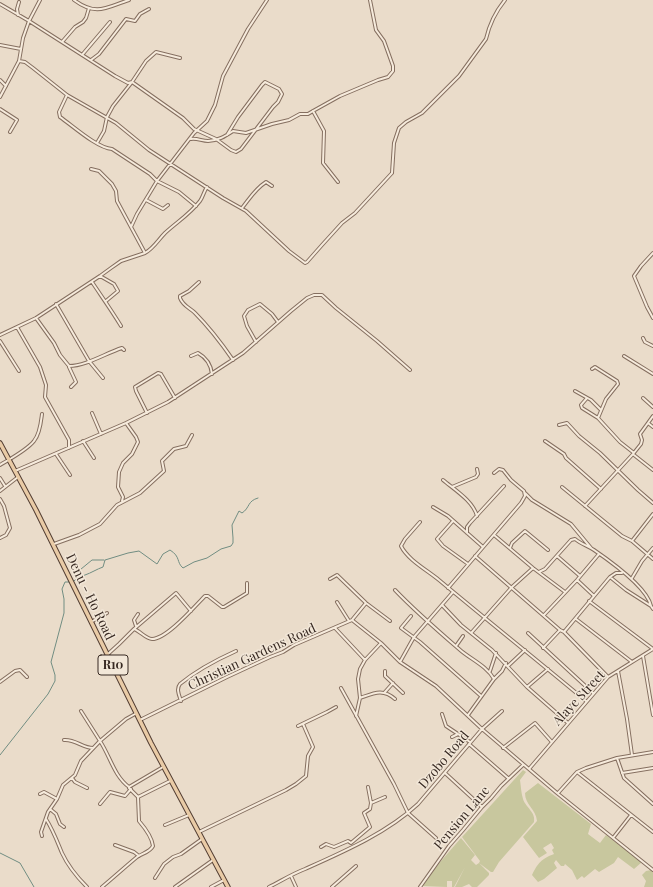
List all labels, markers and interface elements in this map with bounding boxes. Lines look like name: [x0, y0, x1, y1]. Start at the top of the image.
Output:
street label: Denu - Ho Road: [62, 551, 118, 643]
street label: Christian Gardens Road: [186, 620, 318, 694]
road number: R10: [98, 655, 128, 675]
street label: Alaye Street: [550, 667, 608, 729]
street label: Dzobo Road: [416, 728, 472, 792]
street label: Pension Lane: [431, 783, 493, 853]

